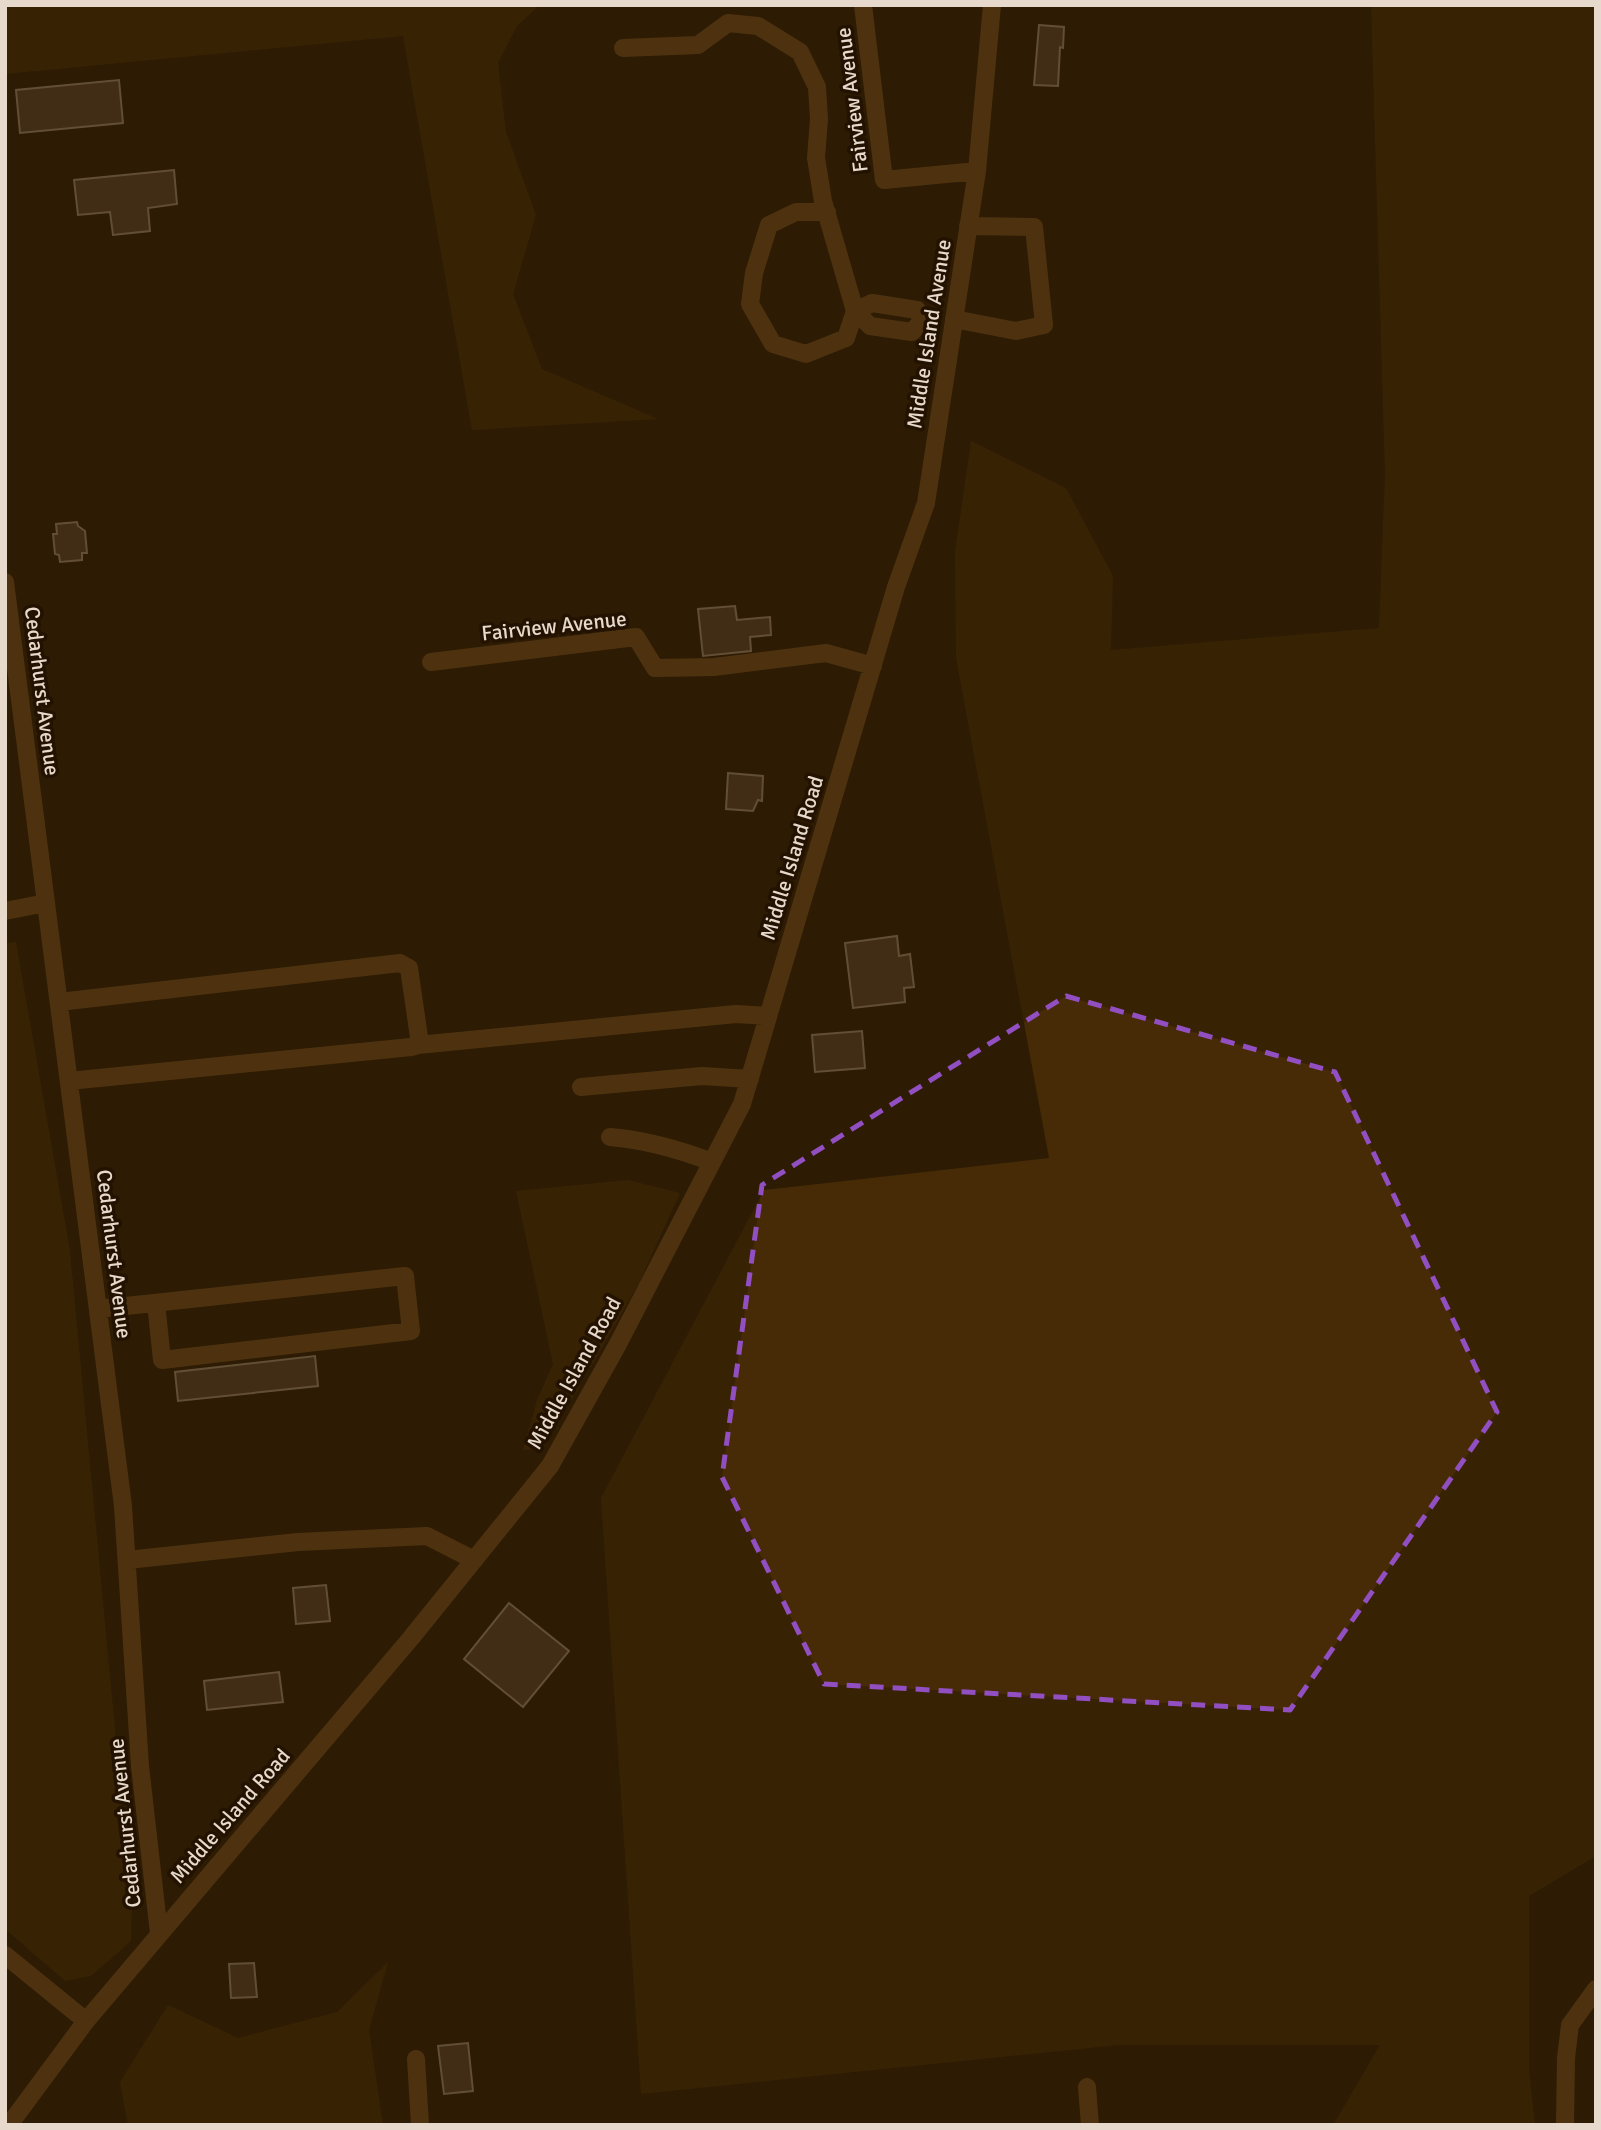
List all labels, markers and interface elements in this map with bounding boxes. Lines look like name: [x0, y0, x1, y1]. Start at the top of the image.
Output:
street label: Fairview Avenue: [830, 26, 874, 174]
street label: Middle Island Avenue: [901, 238, 957, 430]
street label: Cedarhurst Avenue: [19, 605, 65, 777]
street label: Fairview Avenue: [480, 605, 628, 647]
street label: Middle Island Road: [755, 773, 829, 943]
street label: Cedarhurst Avenue: [91, 1168, 137, 1340]
street label: Middle Island Road: [521, 1292, 627, 1454]
street label: Cedarhurst Avenue: [103, 1737, 147, 1909]
street label: Middle Island Road: [164, 1743, 296, 1889]

